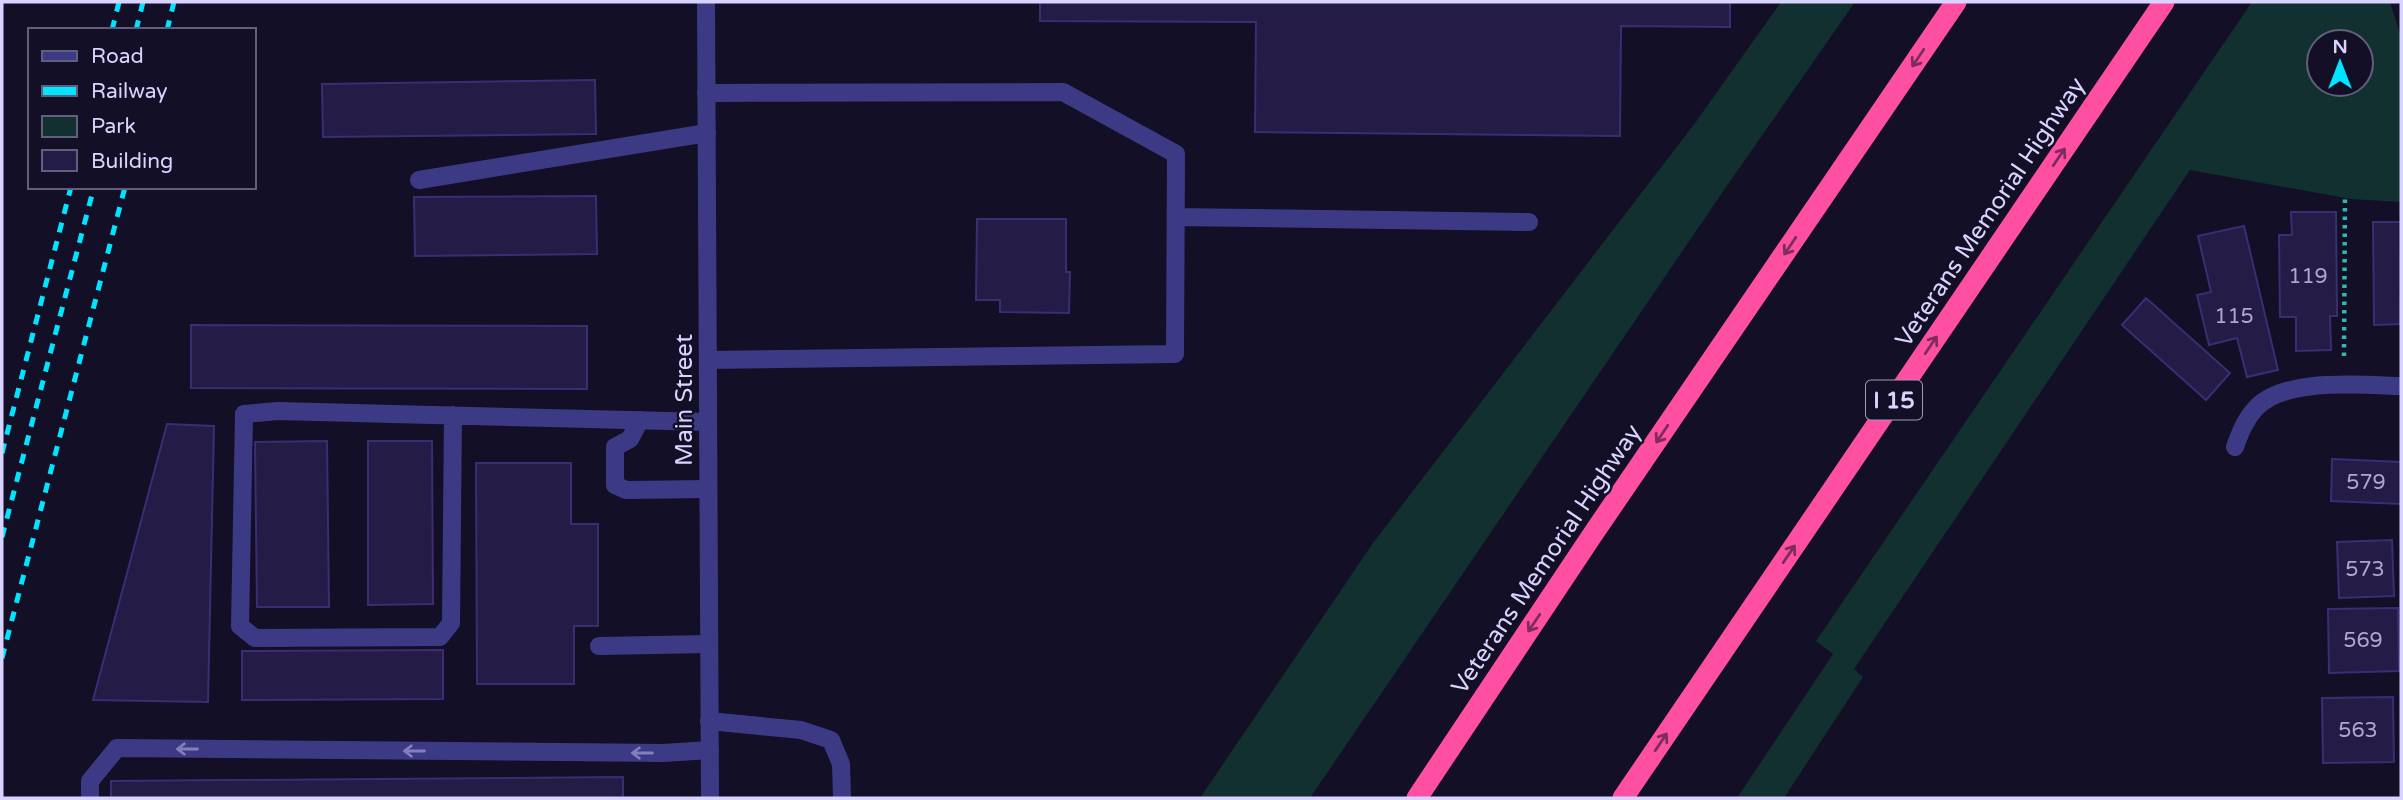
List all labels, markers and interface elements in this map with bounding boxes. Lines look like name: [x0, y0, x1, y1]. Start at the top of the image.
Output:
legend: [28, 28, 256, 189]
north arrow: [2305, 28, 2375, 98]
text: N: [2332, 36, 2348, 58]
text: Road: [91, 44, 144, 69]
one-way arrow: [1911, 48, 1925, 67]
street label: Veterans Memorial Highway: [1889, 72, 2092, 353]
text: Railway: [91, 79, 168, 104]
text: Park: [91, 114, 136, 139]
one-way arrow: [2052, 148, 2066, 167]
text: Building: [91, 149, 173, 174]
one-way arrow: [1783, 236, 1797, 255]
house number: 119: [2288, 264, 2328, 289]
house number: 115: [2214, 304, 2254, 329]
street label: Main Street: [670, 334, 699, 466]
one-way arrow: [1924, 336, 1938, 355]
road number: I 15: [1866, 380, 1922, 420]
street label: Veterans Memorial Highway: [1445, 419, 1648, 700]
one-way arrow: [1655, 424, 1669, 443]
house number: 579: [2346, 470, 2386, 495]
one-way arrow: [1782, 545, 1796, 564]
house number: 573: [2345, 557, 2385, 582]
one-way arrow: [1527, 613, 1541, 632]
house number: 569: [2343, 628, 2383, 653]
house number: 563: [2338, 718, 2378, 743]
one-way arrow: [1654, 733, 1669, 752]
one-way arrow: [175, 742, 198, 756]
one-way arrow: [403, 744, 426, 758]
one-way arrow: [630, 746, 653, 760]

